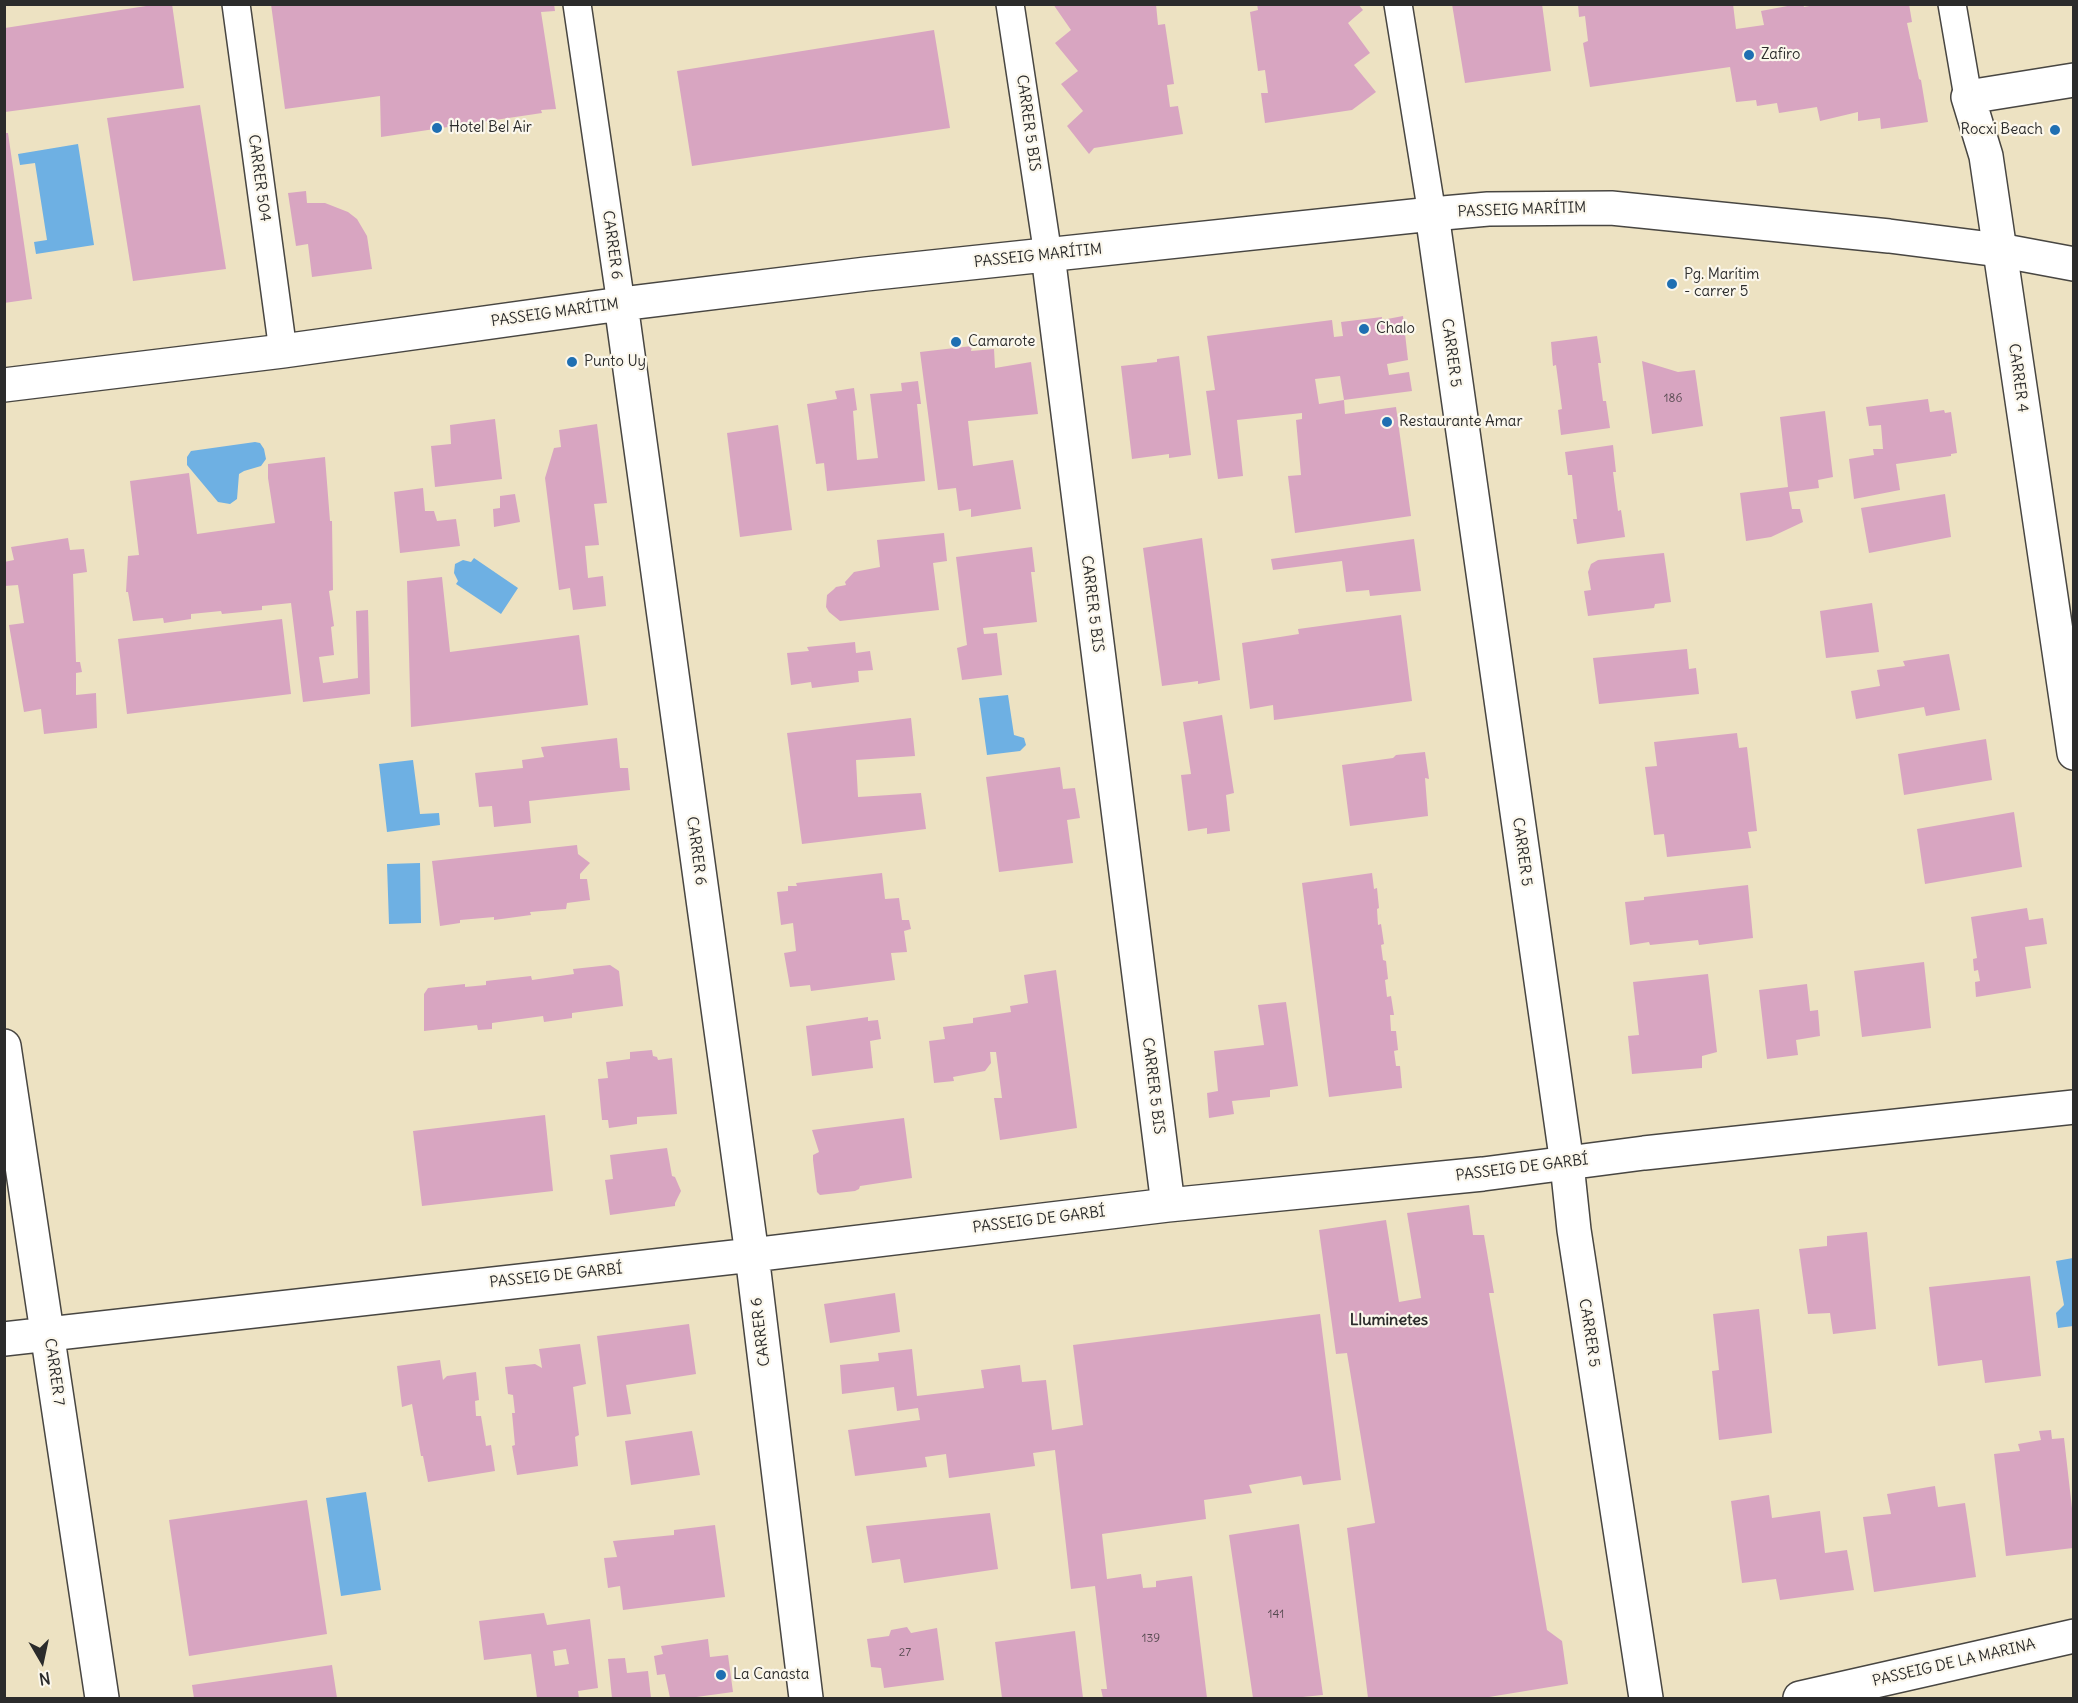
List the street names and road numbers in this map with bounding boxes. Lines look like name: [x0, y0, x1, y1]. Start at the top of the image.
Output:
street label: CARRER 5 BIS: [1012, 74, 1044, 172]
street label: CARRER 504: [244, 133, 274, 223]
street label: PASSEIG MARÍTIM: [1457, 199, 1587, 221]
street label: CARRER 6: [598, 210, 626, 280]
street label: PASSEIG MARÍTIM: [973, 240, 1103, 272]
street label: PASSEIG MARÍTIM: [490, 295, 620, 331]
street label: CARRER 5: [1437, 318, 1465, 388]
street label: CARRER 4: [2004, 342, 2032, 414]
street label: CARRER 5 BIS: [1077, 555, 1107, 653]
street label: CARRER 6: [682, 816, 710, 886]
street label: CARRER 5: [1508, 817, 1536, 887]
street label: CARRER 5 BIS: [1138, 1037, 1168, 1135]
street label: PASSEIG DE GARBÍ: [1455, 1151, 1589, 1185]
street label: PASSEIG DE GARBÍ: [972, 1203, 1106, 1237]
street label: PASSEIG DE GARBÍ: [489, 1260, 623, 1292]
street label: CARRER 6: [748, 1297, 774, 1367]
street label: CARRER 5: [1575, 1297, 1603, 1369]
street label: CARRER 7: [40, 1337, 68, 1407]
street label: PASSEIG DE LA MARINA: [1871, 1635, 2037, 1691]

